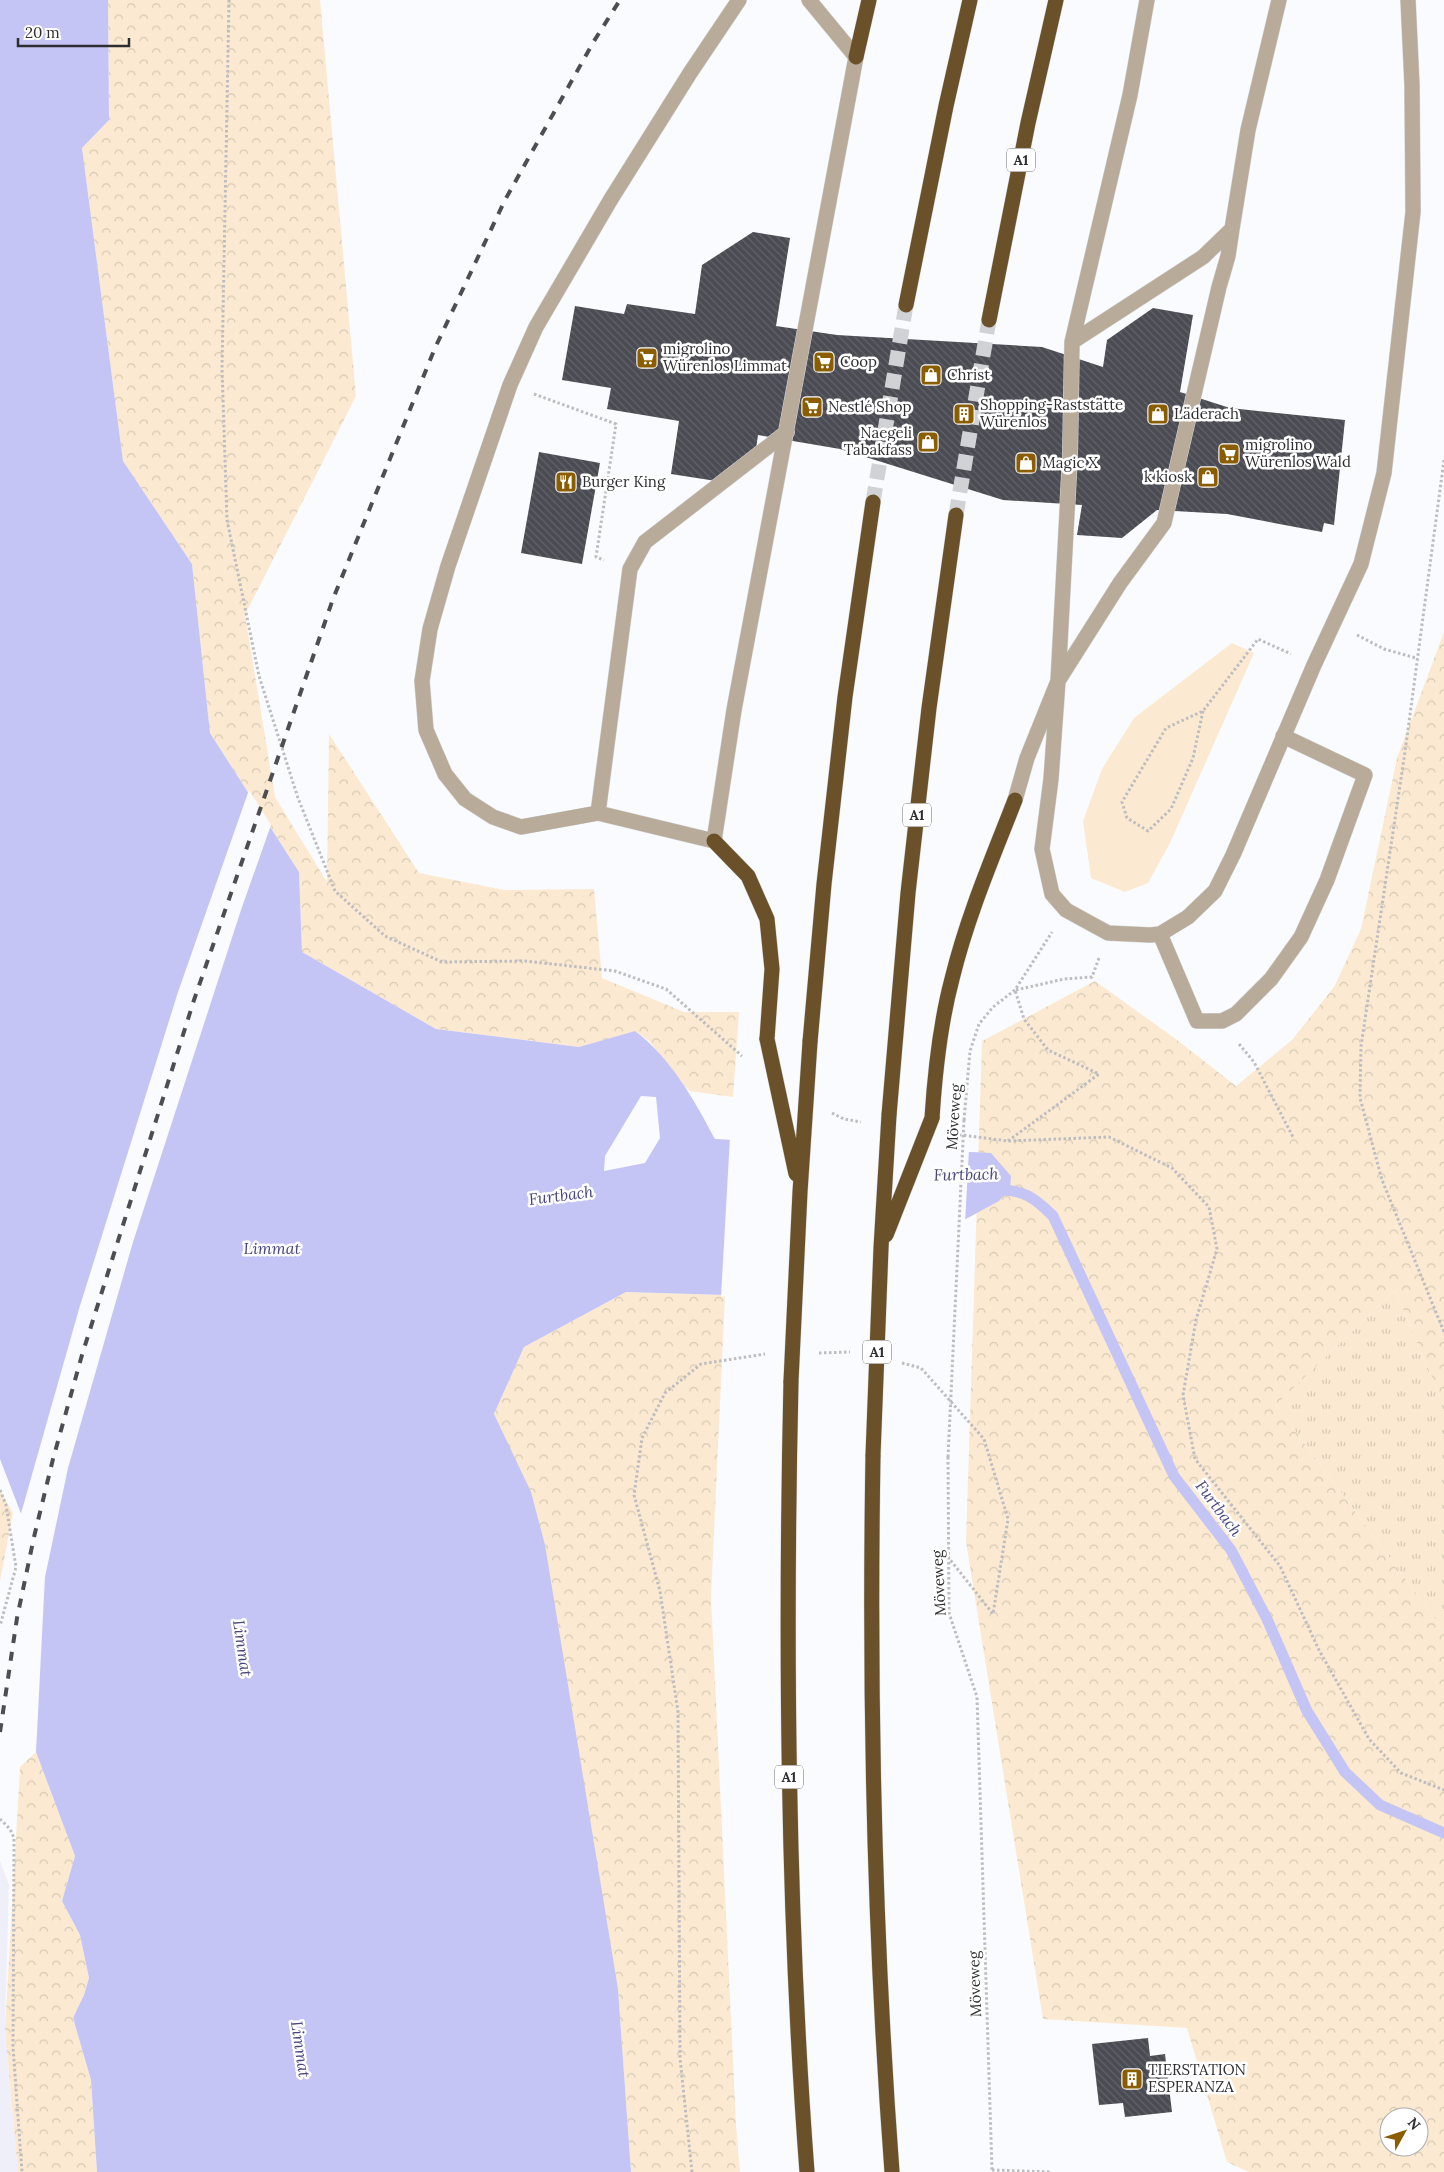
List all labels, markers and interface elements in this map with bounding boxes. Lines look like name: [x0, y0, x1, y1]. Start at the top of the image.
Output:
scale bar: [18, 15, 129, 47]
text: 20 m: [25, 23, 60, 42]
road number: A1: [1007, 148, 1035, 172]
place label: migrolino Würenlos Limmat: [663, 339, 787, 375]
supermarket icon: migrolino Würenlos Limmat: [635, 346, 659, 370]
supermarket icon: Coop: [812, 350, 836, 374]
place label: Coop: [840, 352, 877, 371]
shop icon: Christ: [919, 363, 943, 387]
place label: Christ: [947, 365, 990, 384]
supermarket icon: Nestlé Shop: [800, 395, 824, 419]
place label: Shopping-Raststätte Würenlos: [980, 395, 1123, 431]
place label: Nestlé Shop: [828, 397, 912, 416]
building icon: Shopping-Raststätte Würenlos: [952, 402, 976, 426]
shop icon: Läderach: [1146, 402, 1170, 426]
place label: Läderach: [1174, 404, 1239, 423]
place label: Naegeli Tabakfass: [844, 423, 912, 459]
shop icon: Naegeli Tabakfass: [916, 430, 940, 454]
place label: migrolino Würenlos Wald: [1245, 435, 1351, 471]
supermarket icon: migrolino Würenlos Wald: [1217, 442, 1241, 466]
shop icon: Magic X: [1014, 451, 1038, 475]
place label: Magic X: [1042, 453, 1098, 472]
shop icon: k kiosk: [1196, 465, 1220, 489]
place label: k kiosk: [1144, 467, 1192, 486]
restaurant icon: Burger King: [554, 470, 578, 494]
place label: Burger King: [582, 472, 666, 491]
road number: A1: [903, 804, 931, 826]
street label: Möveweg: [942, 1083, 965, 1151]
water label: Furtbach: [933, 1163, 999, 1185]
water label: Furtbach: [528, 1181, 594, 1209]
water label: Limmat: [244, 1238, 301, 1258]
road number: A1: [863, 1340, 891, 1364]
water label: Furtbach: [1191, 1476, 1247, 1540]
street label: Möveweg: [927, 1549, 950, 1617]
water label: Limmat: [229, 1618, 257, 1678]
road number: A1: [775, 1765, 803, 1788]
street label: Möveweg: [964, 1950, 985, 2017]
water label: Limmat: [287, 2019, 315, 2079]
place label: TIERSTATION ESPERANZA: [1148, 2060, 1246, 2096]
building icon: TIERSTATION ESPERANZA: [1120, 2067, 1144, 2091]
north arrow: [1379, 2107, 1429, 2157]
text: N: [1404, 2114, 1424, 2134]

